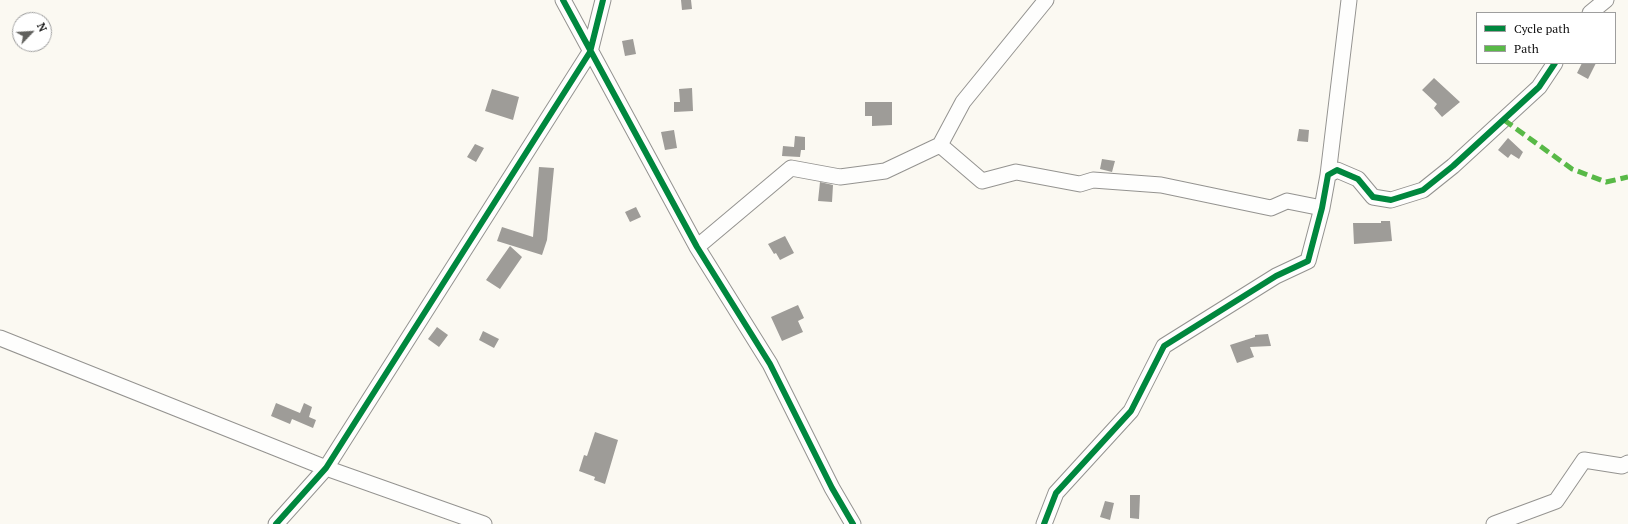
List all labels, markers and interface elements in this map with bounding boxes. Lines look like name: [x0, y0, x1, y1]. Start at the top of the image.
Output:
north arrow: [12, 12, 52, 52]
legend: [1476, 12, 1616, 64]
text: N: [34, 21, 50, 34]
text: Cycle path: [1514, 21, 1570, 36]
text: Path: [1514, 41, 1539, 56]

